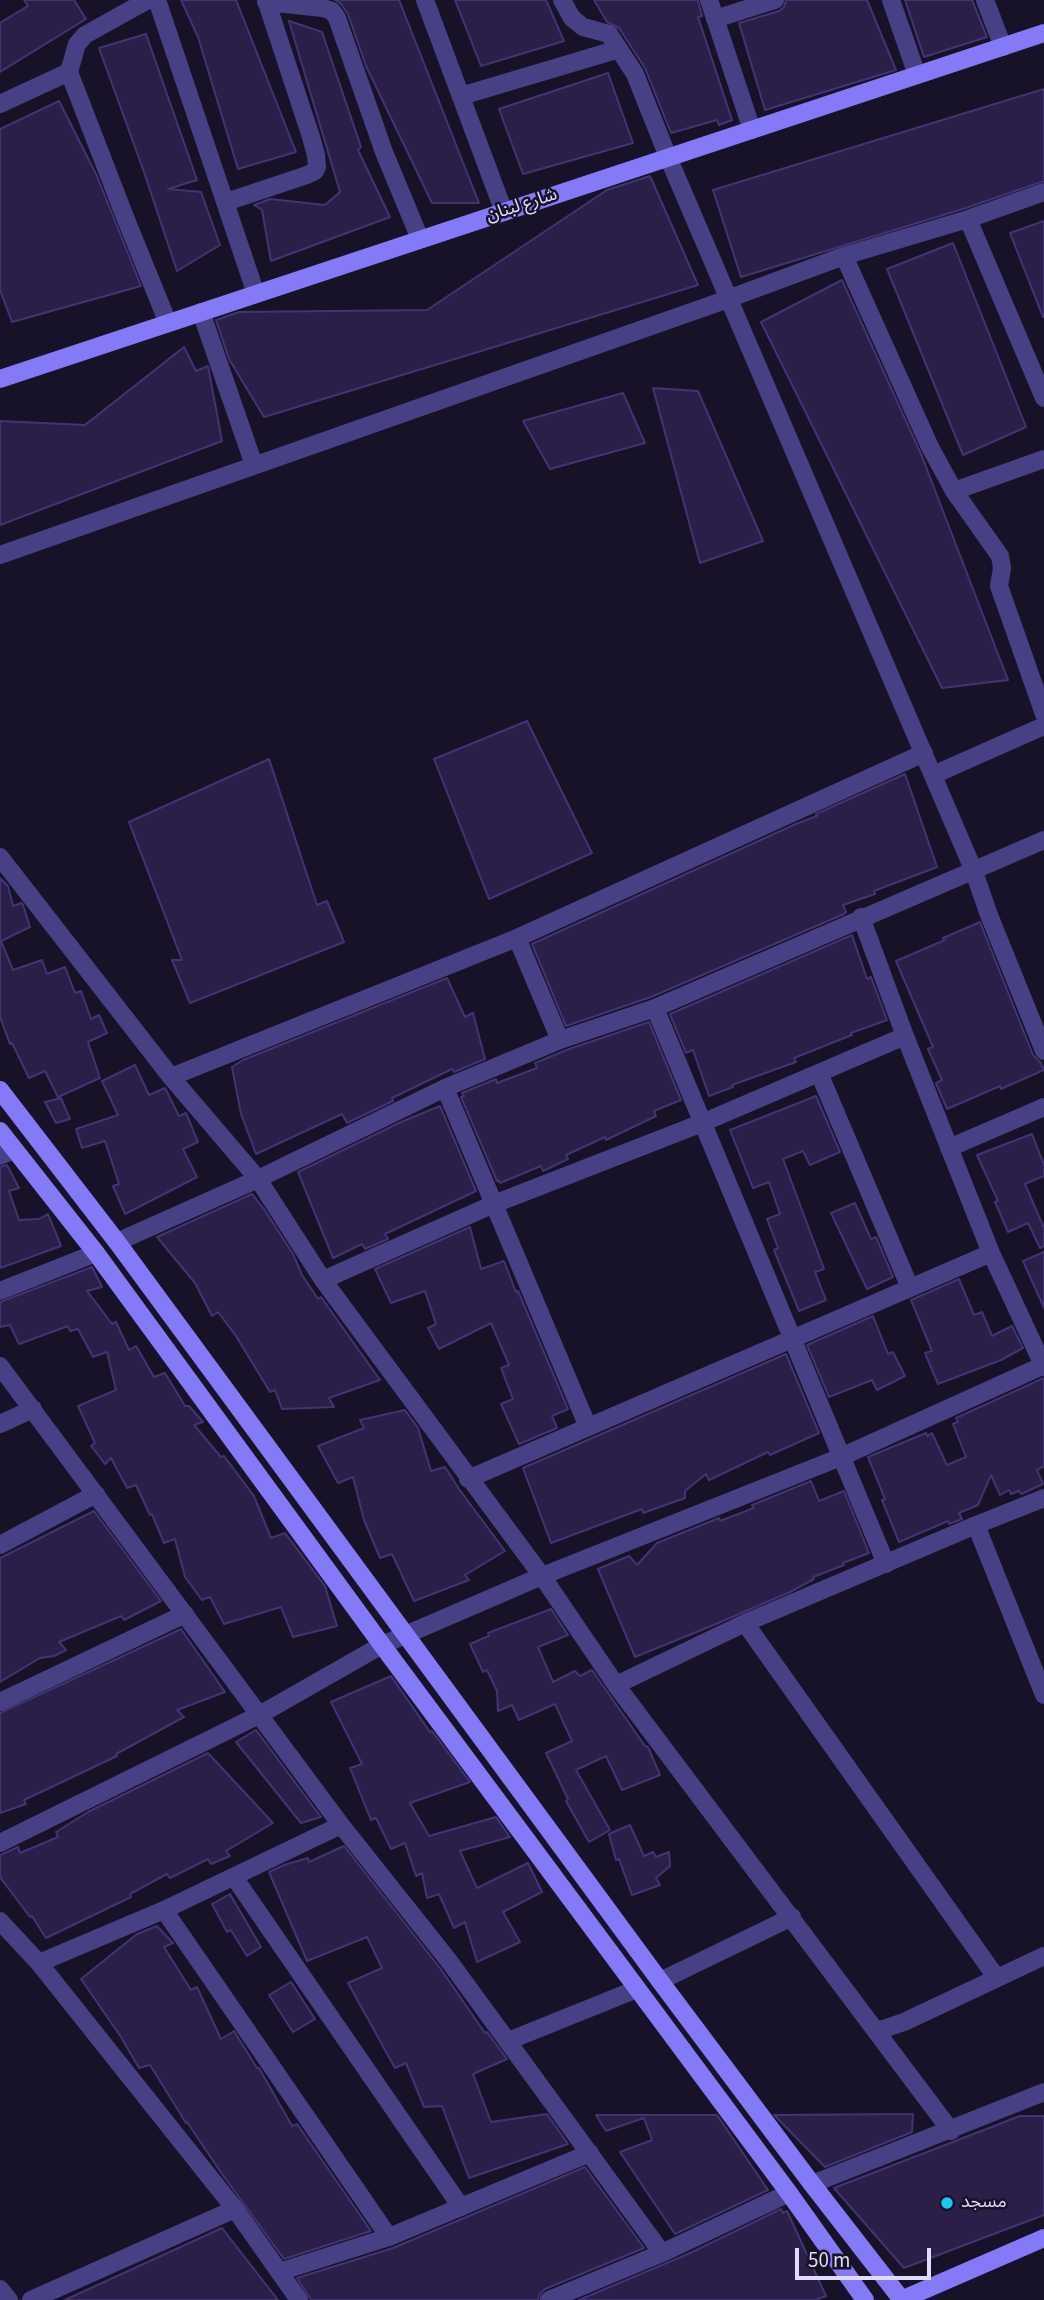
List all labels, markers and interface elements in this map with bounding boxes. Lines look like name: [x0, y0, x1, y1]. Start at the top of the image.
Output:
street label: شارع لبنان: [484, 184, 560, 228]
place label: مسجد: [961, 2192, 1007, 2214]
marker: مسجد: [939, 2195, 955, 2211]
scale bar: [799, 2234, 936, 2278]
text: 50 m: [808, 2245, 850, 2275]

